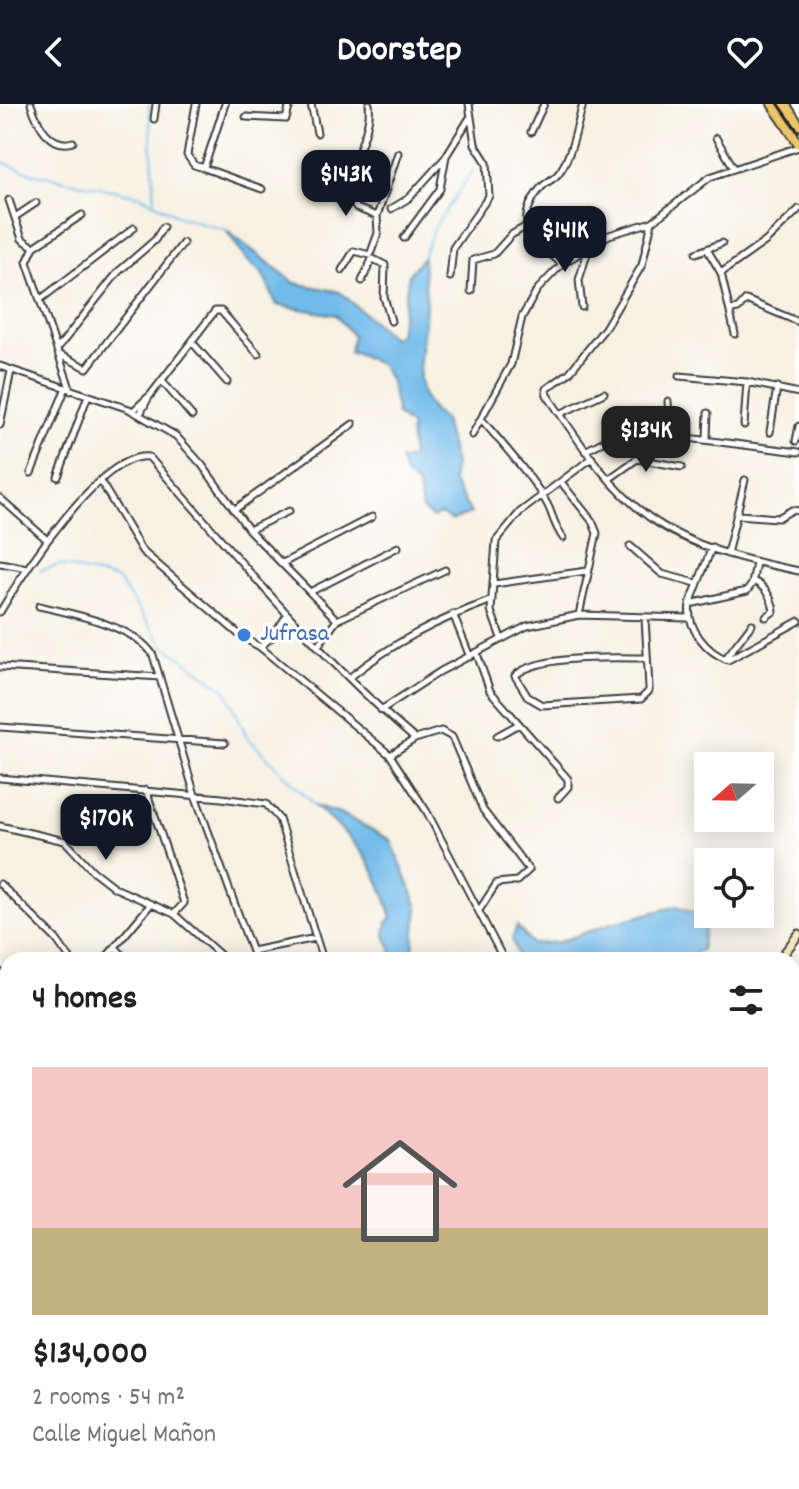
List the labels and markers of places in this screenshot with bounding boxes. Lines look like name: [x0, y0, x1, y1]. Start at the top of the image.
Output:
pin: $143K: [290, 150, 402, 218]
pin: $141K: [509, 206, 621, 274]
pin: $134K: [590, 406, 702, 474]
place label: Jufrasa: [260, 618, 330, 652]
marker: Jufrasa: [235, 626, 253, 644]
pin: $170K: [50, 794, 162, 862]

